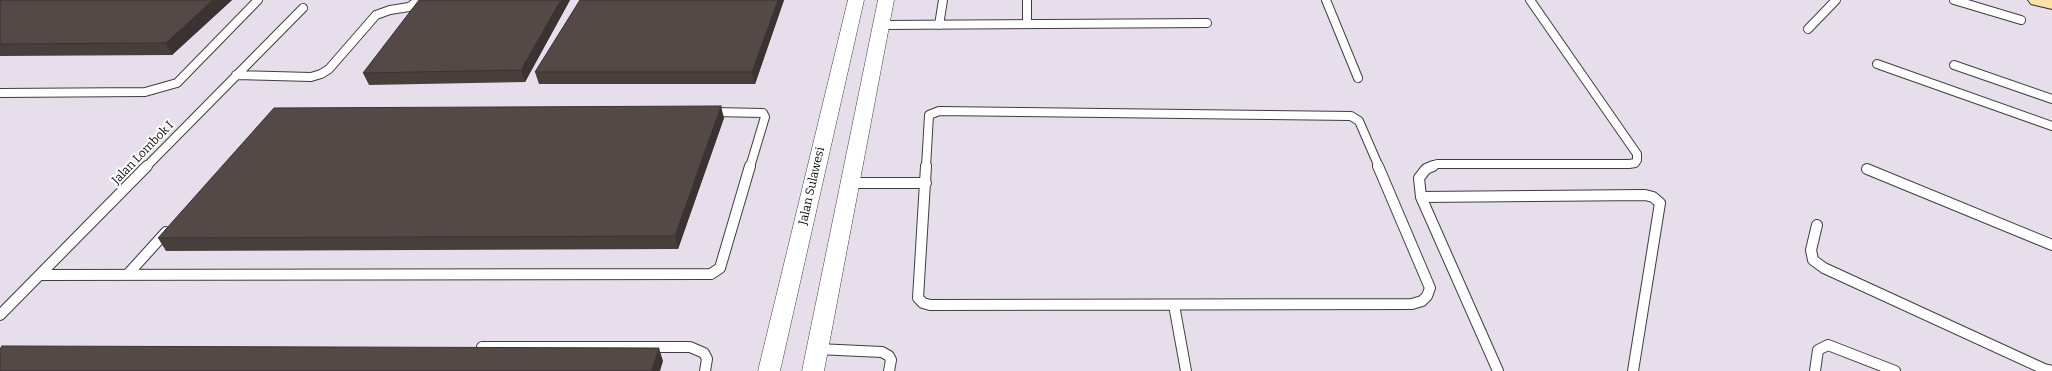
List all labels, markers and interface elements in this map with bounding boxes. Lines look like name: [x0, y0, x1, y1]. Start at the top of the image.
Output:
street label: Jalan Lombok I: [109, 118, 177, 188]
street label: Jalan Sulawesi: [796, 146, 828, 226]

